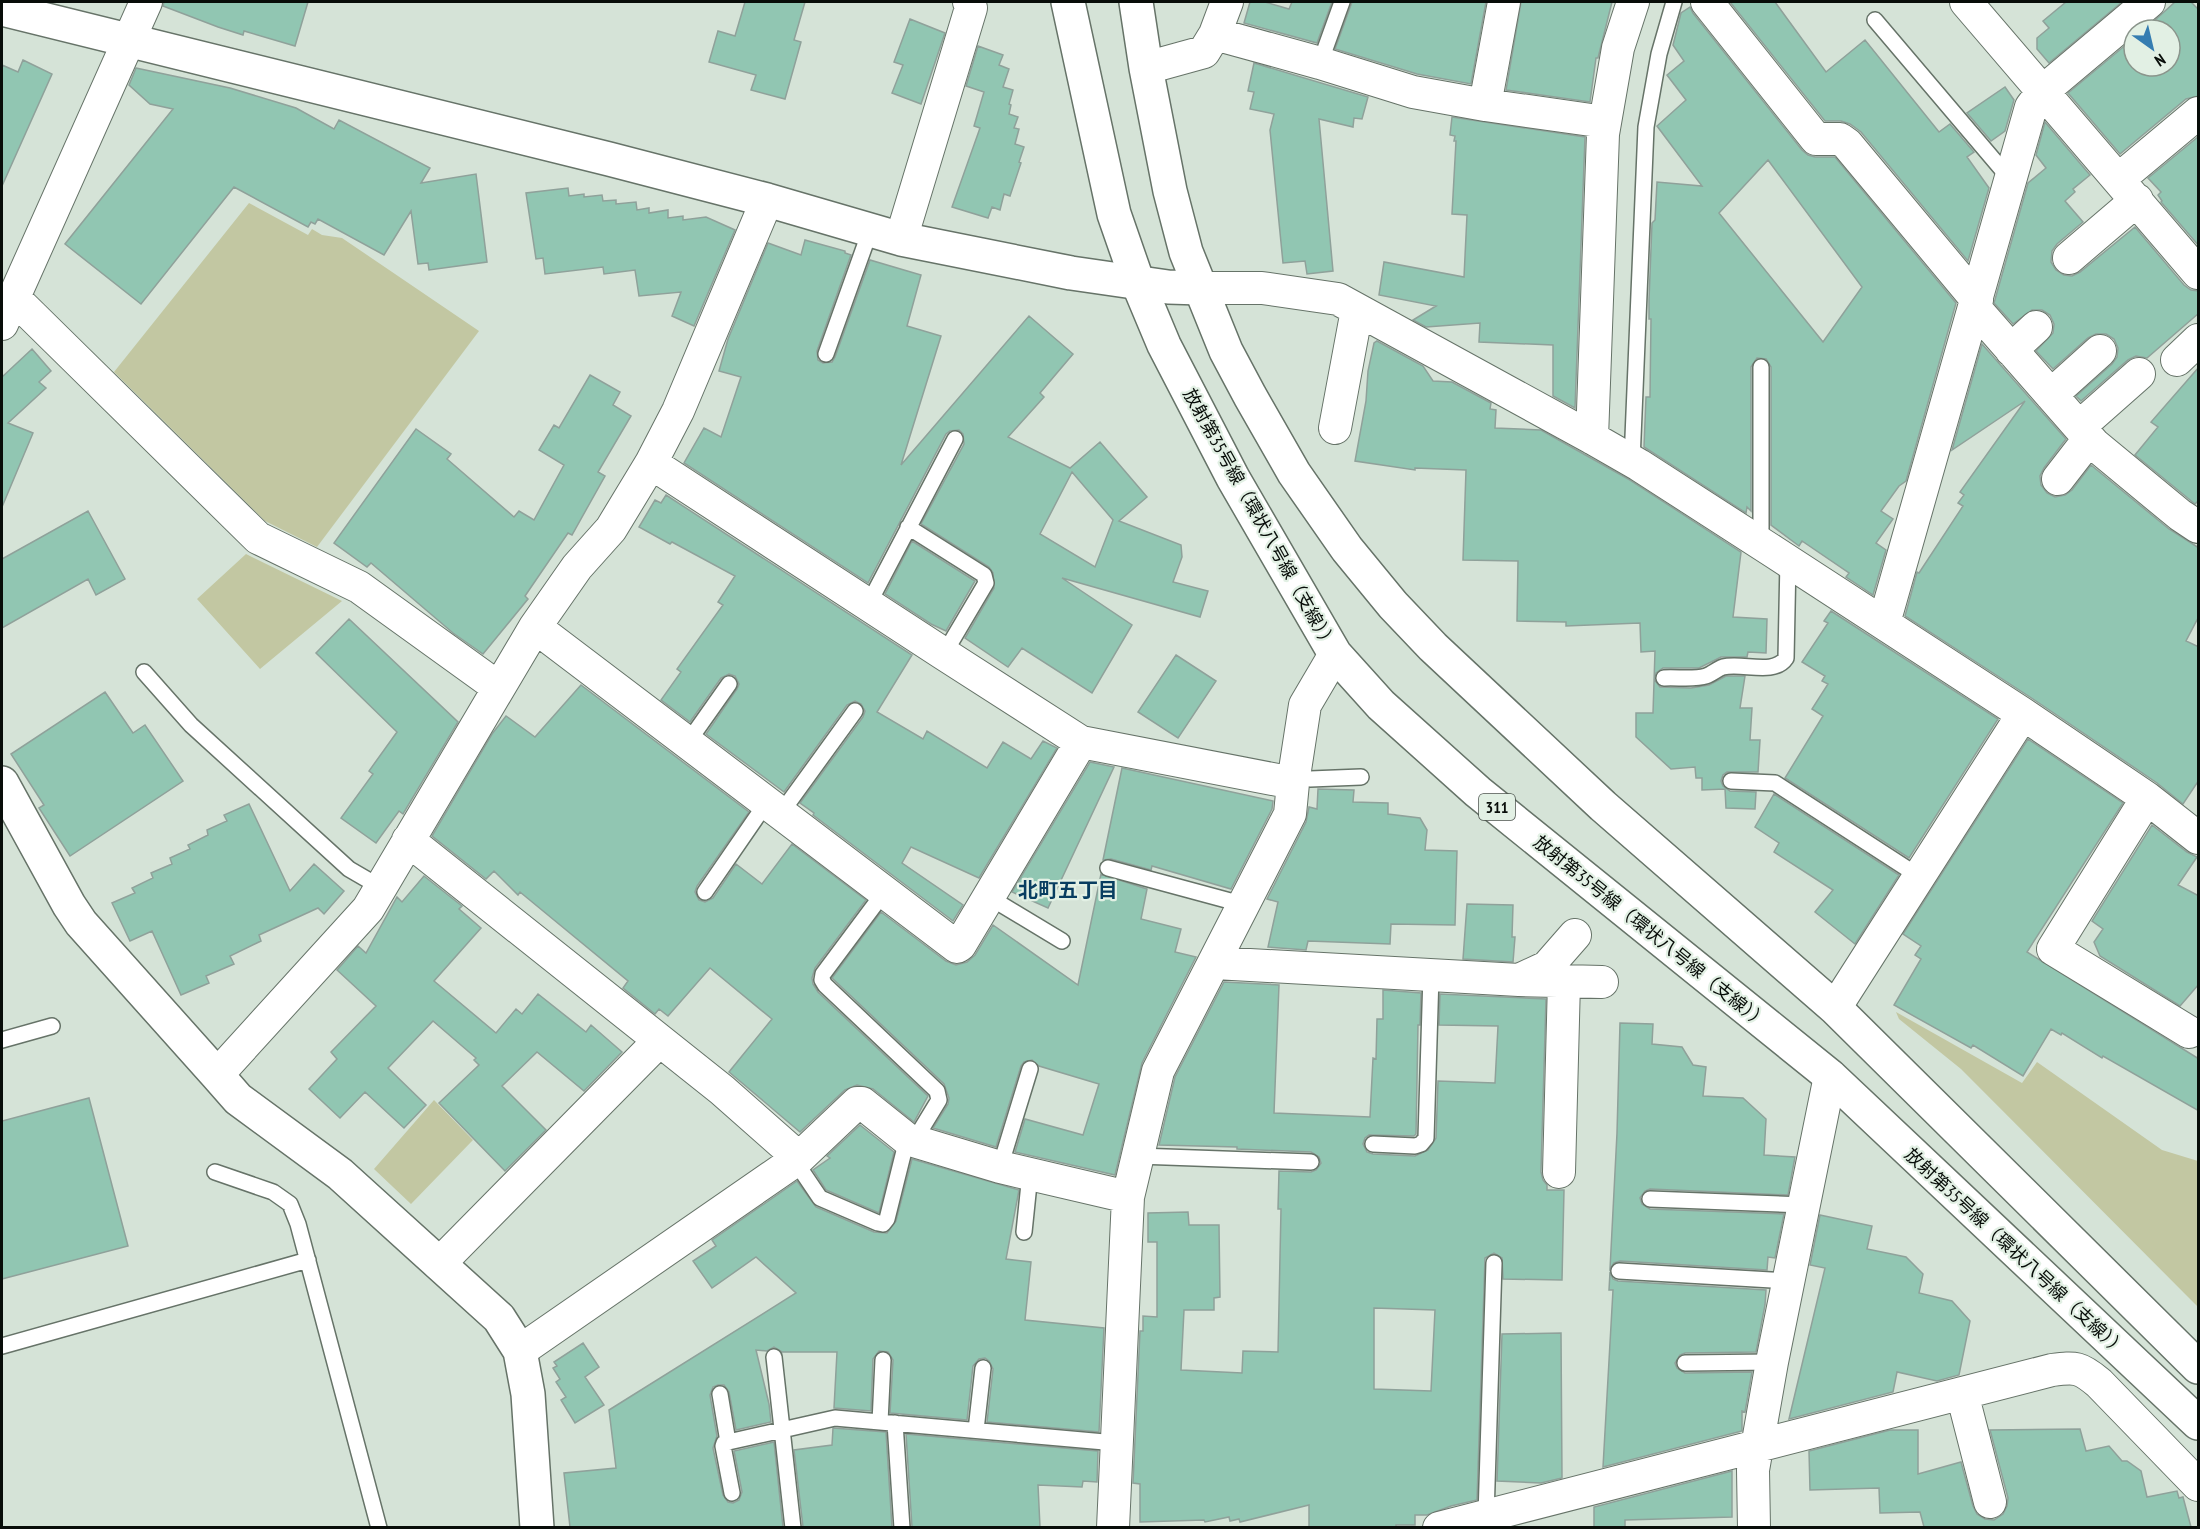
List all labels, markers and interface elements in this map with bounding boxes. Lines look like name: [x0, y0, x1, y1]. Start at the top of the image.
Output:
north arrow: [2122, 18, 2182, 78]
text: N: [2151, 50, 2170, 71]
street label: 放射第35号線（環状八号線（支線））: [1178, 384, 1342, 654]
road number: 311: [1479, 794, 1515, 820]
street label: 放射第35号線（環状八号線（支線））: [1529, 830, 1773, 1034]
district label: 北町五丁目: [1018, 877, 1118, 903]
street label: 放射第35号線（環状八号線（支線））: [1900, 1143, 2132, 1361]

